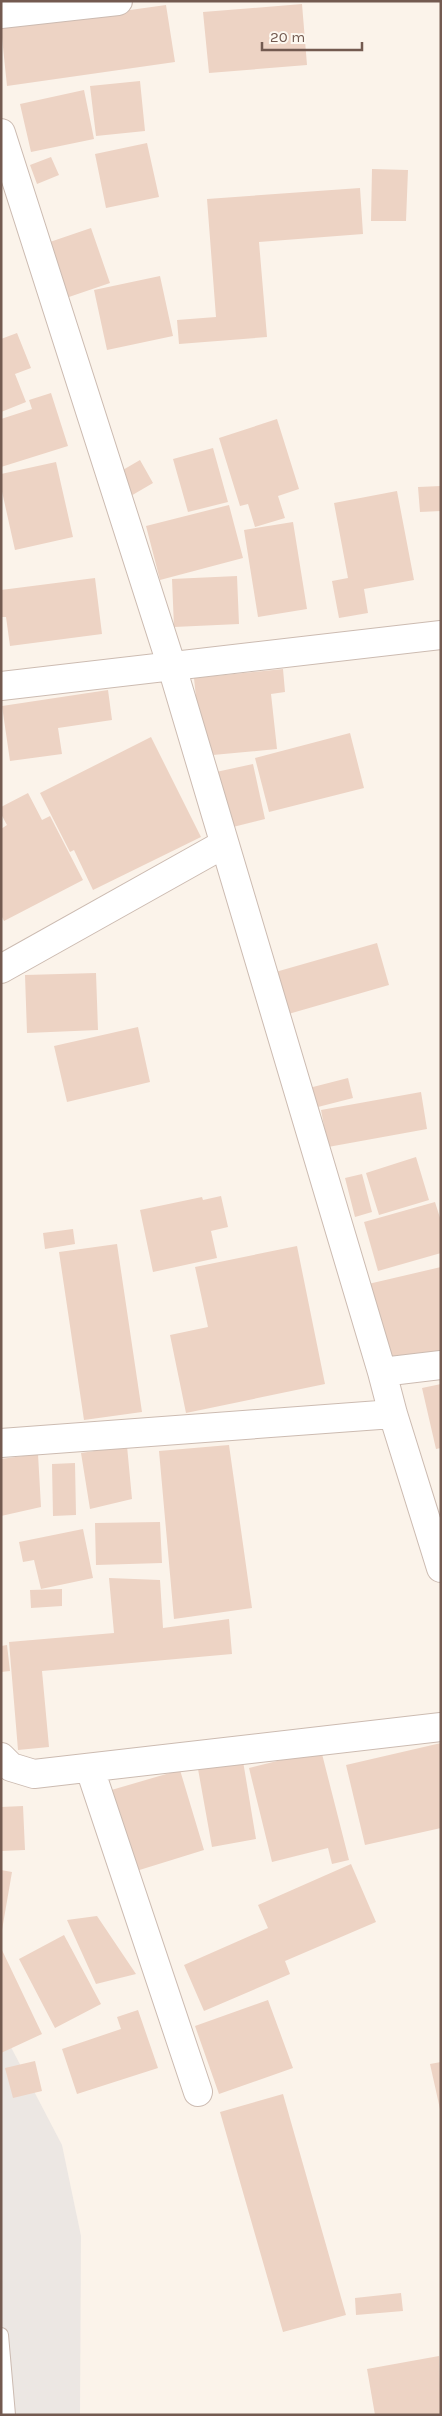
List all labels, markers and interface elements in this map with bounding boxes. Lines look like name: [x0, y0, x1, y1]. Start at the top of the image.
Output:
scale bar: [262, 20, 362, 52]
text: 20 m: [270, 28, 305, 46]

